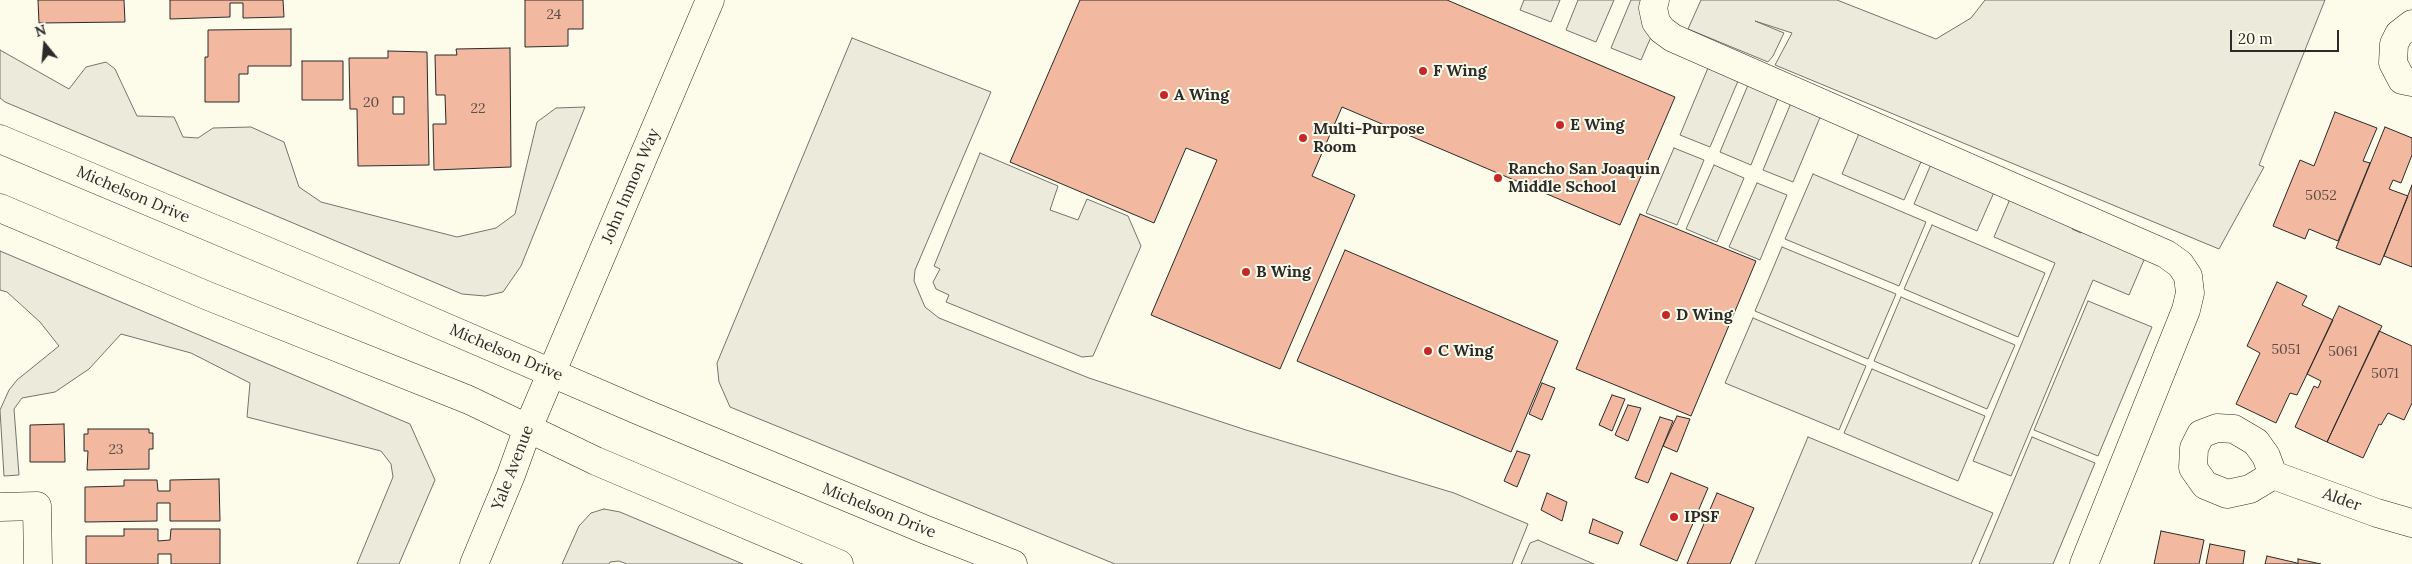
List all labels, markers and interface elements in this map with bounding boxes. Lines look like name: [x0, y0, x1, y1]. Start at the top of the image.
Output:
house number: 24: [547, 7, 561, 23]
north arrow: [20, 20, 70, 70]
text: N: [33, 20, 48, 41]
scale bar: [2232, 20, 2341, 52]
text: 20 m: [2238, 29, 2273, 48]
place label: F Wing: [1433, 61, 1487, 81]
marker: F Wing: [1417, 65, 1429, 77]
place label: A Wing: [1174, 85, 1229, 105]
marker: A Wing: [1158, 89, 1170, 101]
house number: 20: [363, 95, 379, 111]
house number: 22: [470, 101, 486, 117]
place label: E Wing: [1570, 115, 1624, 135]
place label: Multi-Purpose Room: [1313, 119, 1425, 157]
marker: E Wing: [1554, 119, 1566, 131]
street label: John Inmon Way: [598, 126, 664, 246]
marker: Multi-Purpose Room: [1297, 132, 1309, 144]
place label: Rancho San Joaquin Middle School: [1508, 159, 1660, 197]
street label: Michelson Drive: [74, 163, 192, 227]
marker: Rancho San Joaquin Middle School: [1492, 172, 1504, 184]
house number: 5052: [2305, 188, 2337, 204]
place label: B Wing: [1256, 262, 1311, 282]
marker: B Wing: [1240, 266, 1252, 278]
place label: D Wing: [1676, 305, 1733, 325]
marker: D Wing: [1660, 309, 1672, 321]
street label: Michelson Drive: [447, 321, 565, 385]
place label: C Wing: [1438, 341, 1493, 361]
house number: 5051: [2271, 342, 2301, 358]
house number: 5061: [2328, 344, 2358, 360]
marker: C Wing: [1422, 345, 1434, 357]
house number: 5071: [2371, 366, 2399, 382]
street label: Yale Avenue: [488, 423, 538, 513]
house number: 23: [108, 442, 124, 458]
street label: Michelson Drive: [819, 479, 939, 543]
street label: Alder: [2320, 484, 2364, 516]
place label: IPSF: [1684, 507, 1719, 527]
marker: IPSF: [1668, 511, 1680, 523]

